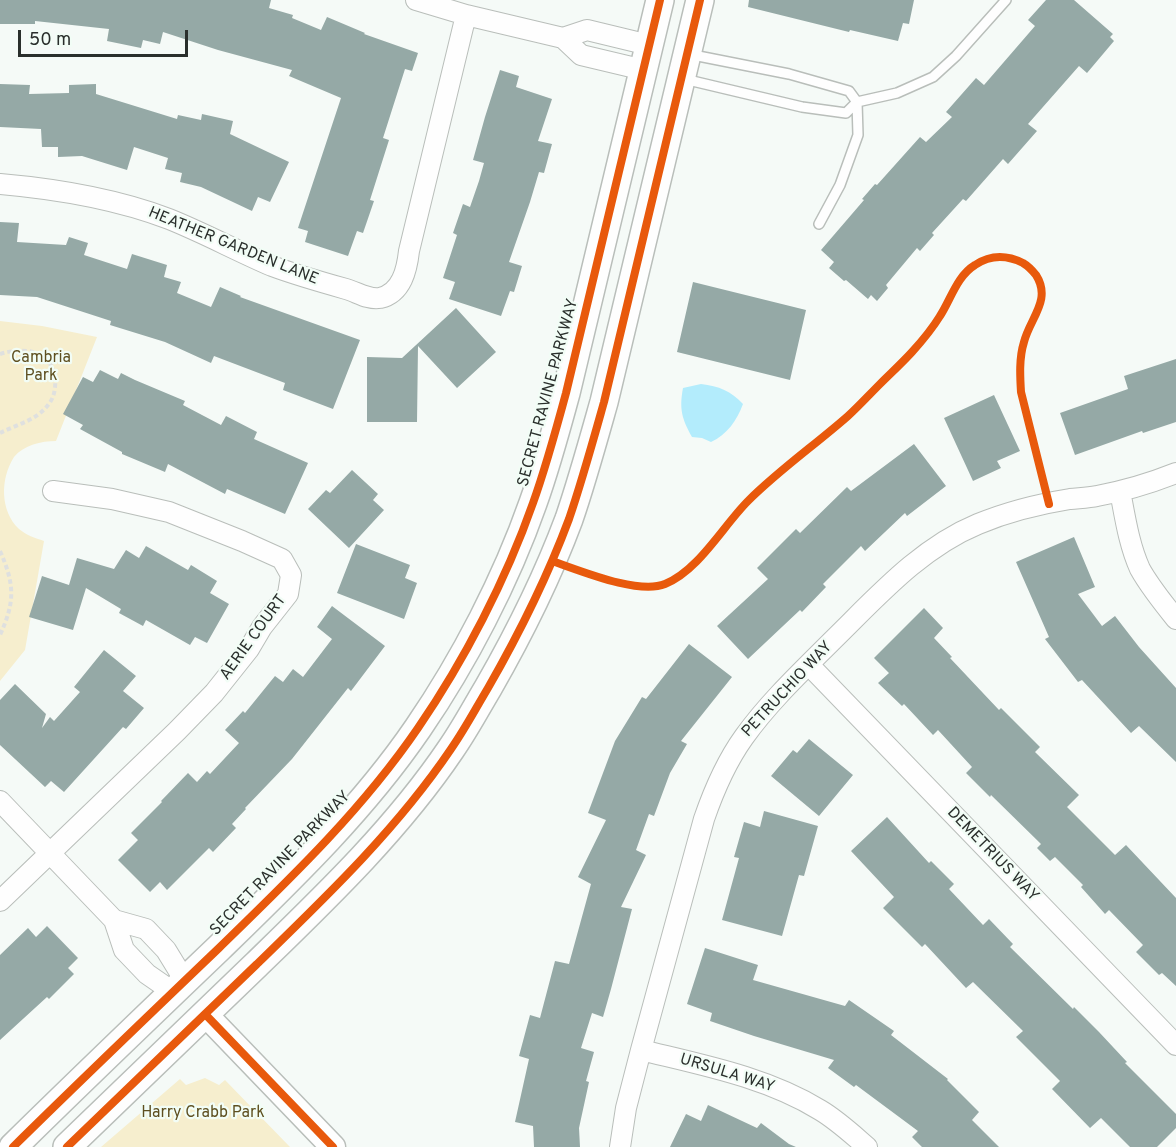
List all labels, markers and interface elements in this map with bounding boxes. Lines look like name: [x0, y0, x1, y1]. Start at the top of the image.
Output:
scale bar: [21, 18, 190, 56]
text: 50 m: [29, 29, 71, 52]
street label: HEATHER GARDEN LANE: [145, 204, 321, 290]
street label: SECRET RAVINE PARKWAY: [515, 297, 583, 489]
park label: Cambria Park: [11, 349, 71, 387]
street label: AERIE COURT: [217, 592, 291, 684]
street label: PETRUCHIO WAY: [739, 638, 837, 742]
street label: SECRET RAVINE PARKWAY: [207, 788, 355, 940]
street label: DEMETRIUS WAY: [942, 804, 1042, 906]
street label: URSULA WAY: [677, 1050, 777, 1098]
park label: Harry Crabb Park: [141, 1104, 265, 1124]

